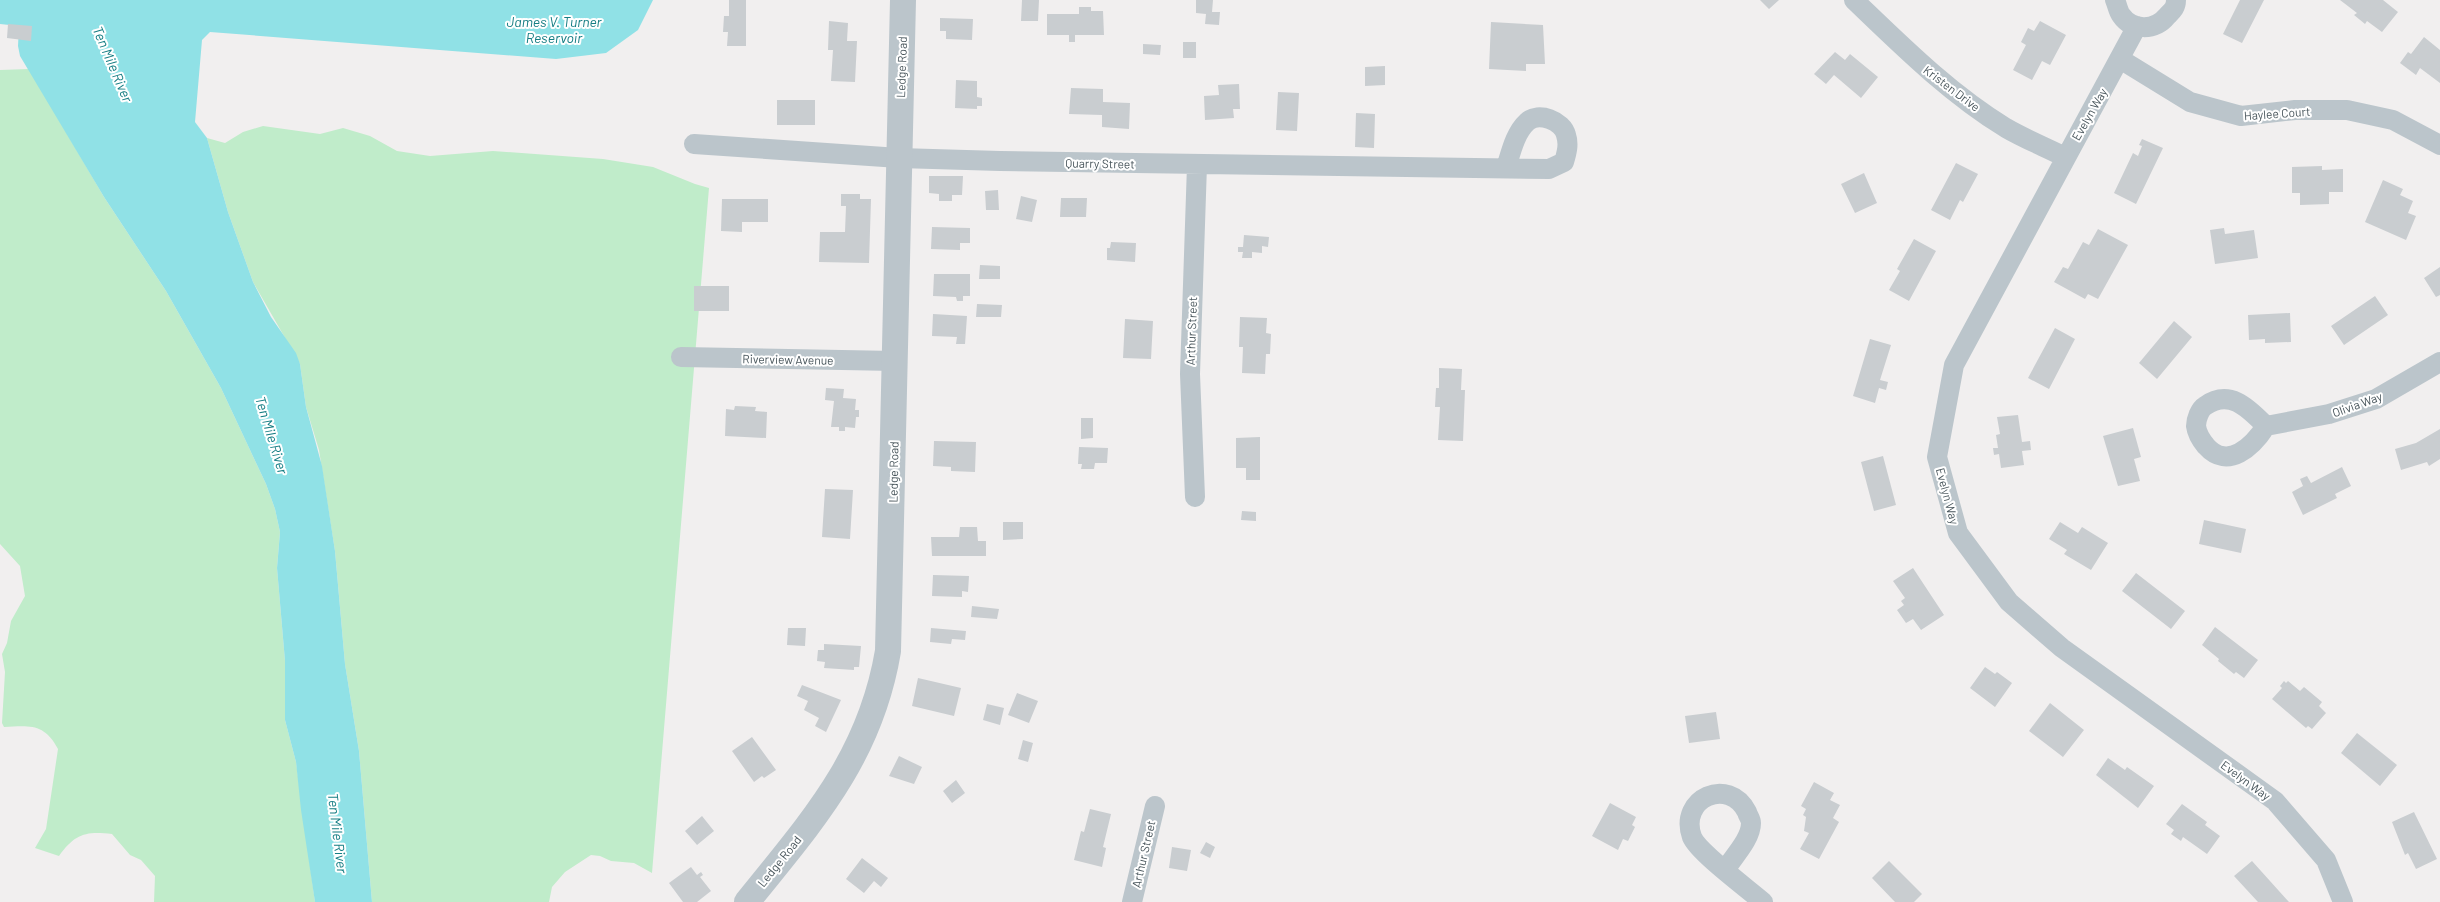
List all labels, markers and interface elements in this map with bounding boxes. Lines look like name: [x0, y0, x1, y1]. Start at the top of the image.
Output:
water label: James V. Turner Reservoir: [506, 13, 603, 46]
water label: Ten Mile River: [89, 24, 137, 105]
street label: Ledge Road: [893, 36, 909, 98]
street label: Kristen Drive: [1921, 62, 1983, 114]
street label: Evelyn Way: [2068, 85, 2110, 143]
street label: Haylee Court: [2243, 104, 2311, 122]
street label: Quarry Street: [1065, 155, 1135, 171]
street label: Arthur Street: [1183, 296, 1199, 366]
street label: Riverview Avenue: [742, 351, 834, 367]
street label: Olivia Way: [2330, 388, 2384, 419]
water label: Ten Mile River: [252, 394, 292, 477]
street label: Ledge Road: [885, 441, 901, 503]
street label: Evelyn Way: [1934, 466, 1962, 526]
street label: Evelyn Way: [2218, 757, 2274, 803]
water label: Ten Mile River: [325, 792, 351, 875]
street label: Arthur Street: [1128, 819, 1158, 889]
street label: Ledge Road: [754, 833, 804, 889]

